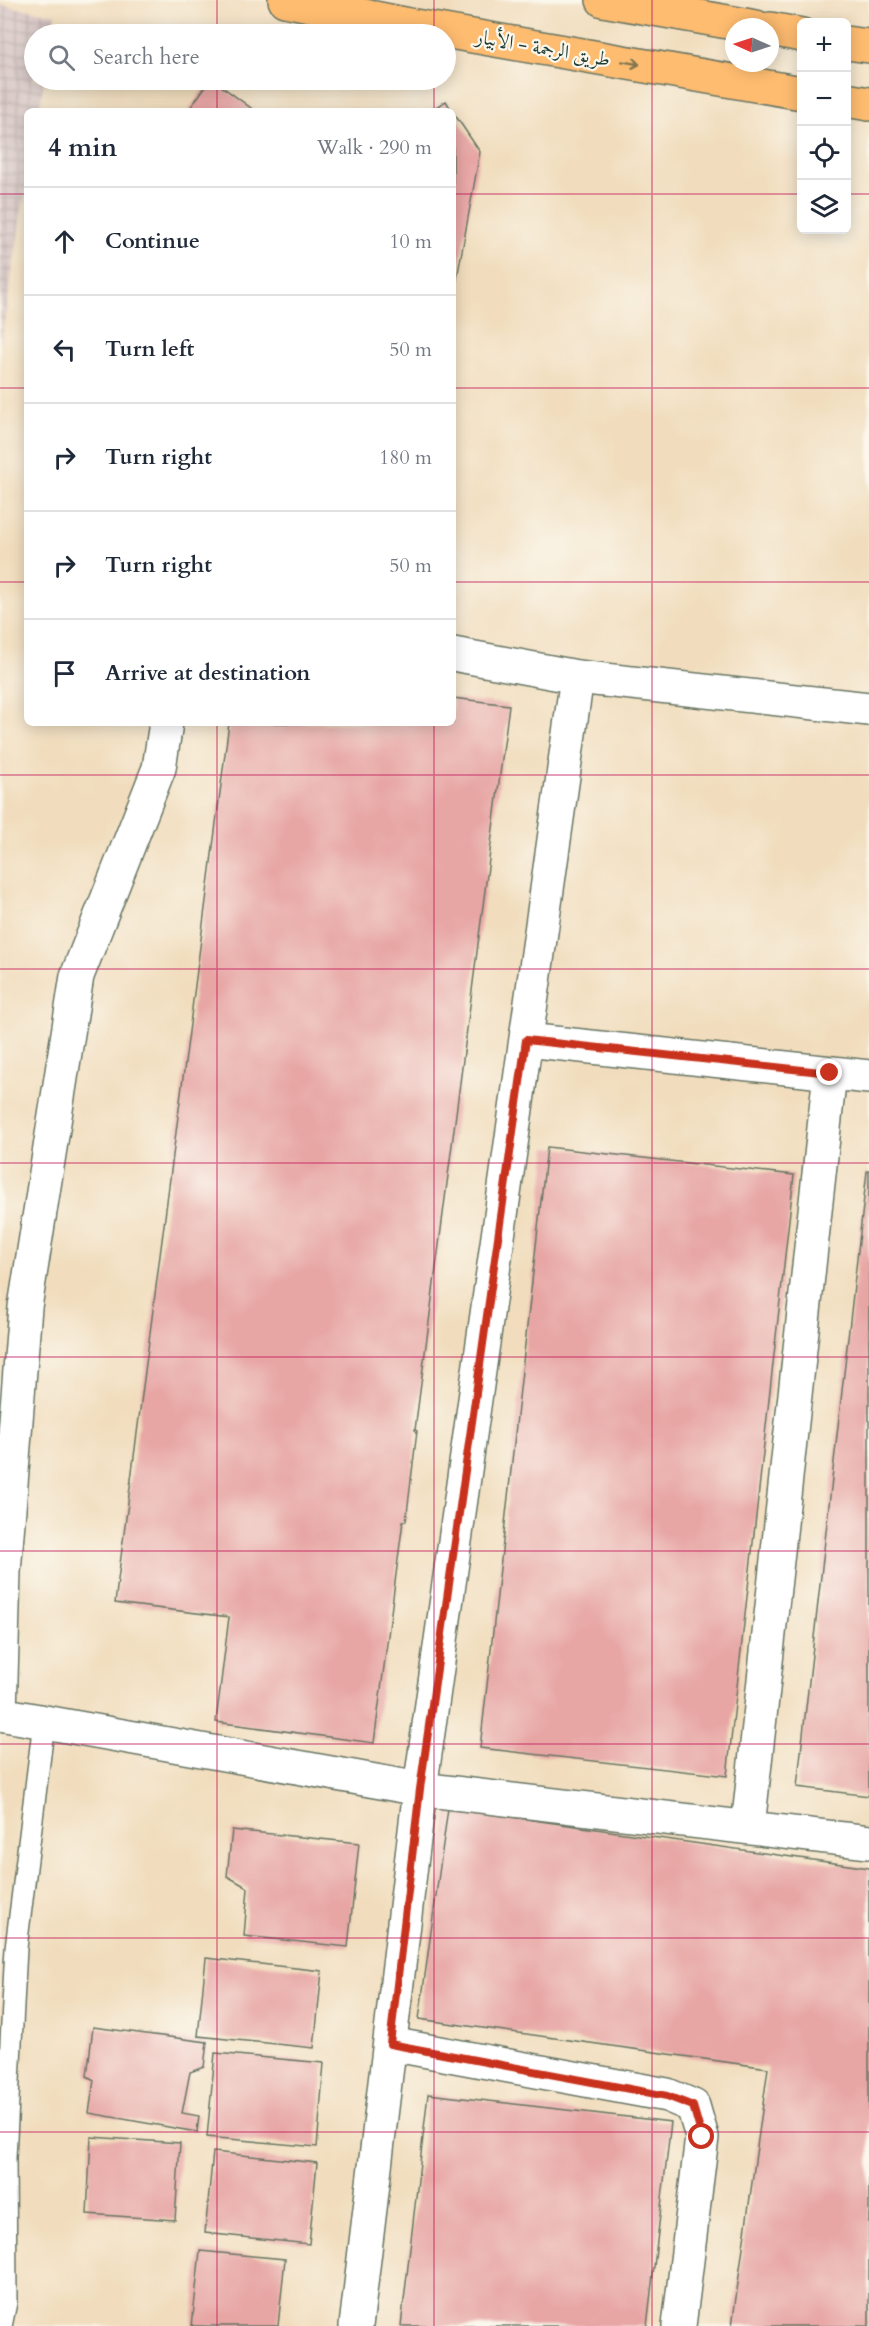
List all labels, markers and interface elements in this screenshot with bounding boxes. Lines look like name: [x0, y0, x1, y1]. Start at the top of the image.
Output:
north arrow: [725, 18, 779, 72]
map controls: [797, 18, 851, 234]
button: +: [797, 18, 851, 72]
street label: طريق الرجمة - الأبيار: [472, 21, 613, 73]
search box: [24, 24, 456, 90]
icon: search: [45, 41, 78, 74]
text: Search here: [93, 42, 200, 72]
one-way arrow: [621, 58, 641, 69]
button: −: [797, 72, 851, 126]
button: locate: [797, 126, 851, 180]
text: 4 min: [48, 130, 117, 165]
text: Walk · 290 m: [317, 134, 432, 161]
button: layers: [797, 180, 851, 234]
icon: ahead: [48, 225, 81, 258]
text: Continue: [105, 226, 200, 256]
text: 10 m: [389, 228, 432, 255]
icon: left: [48, 333, 81, 366]
text: Turn left: [105, 334, 194, 364]
text: 50 m: [389, 336, 432, 363]
icon: right: [48, 441, 81, 474]
text: Turn right: [105, 442, 212, 472]
text: 180 m: [379, 444, 432, 471]
icon: right: [48, 549, 81, 582]
text: Turn right: [105, 550, 212, 580]
text: 50 m: [389, 552, 432, 579]
icon: arrive: [48, 657, 81, 690]
text: Arrive at destination: [105, 658, 310, 688]
route end: [816, 1059, 842, 1085]
route start: [688, 2123, 714, 2149]

